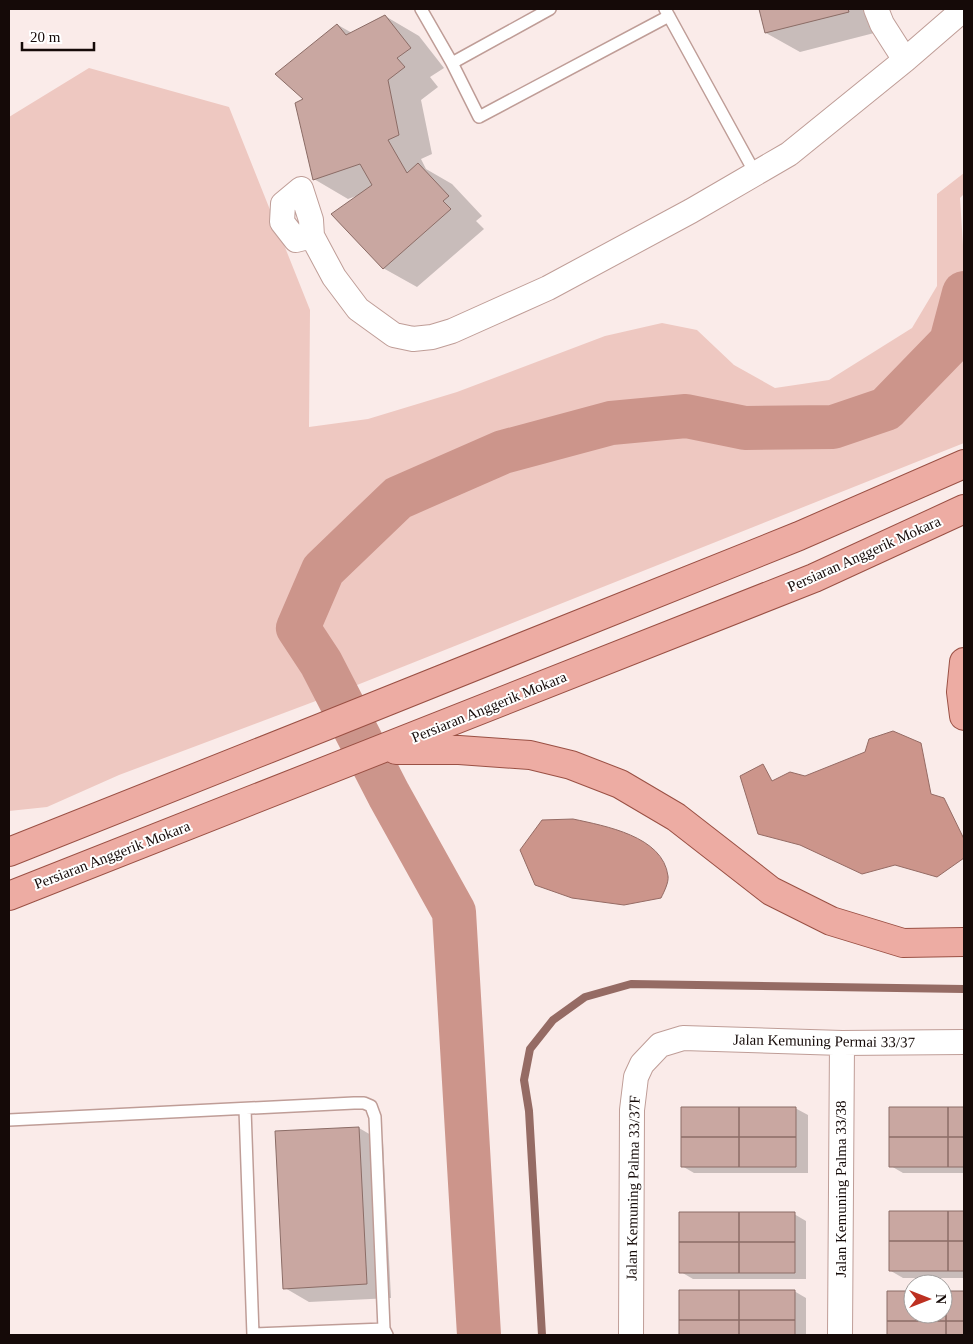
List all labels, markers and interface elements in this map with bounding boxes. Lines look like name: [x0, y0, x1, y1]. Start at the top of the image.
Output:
scale bar: [22, 20, 95, 52]
text: 20 m: [30, 29, 61, 45]
street label: Persiaran Anggerik Mokara: [785, 513, 943, 595]
street label: Persiaran Anggerik Mokara: [409, 668, 569, 745]
street label: Persiaran Anggerik Mokara: [32, 818, 193, 892]
street label: Jalan Kemuning Permai 33/37: [733, 1031, 916, 1051]
street label: Jalan Kemuning Palma 33/37F: [623, 1095, 643, 1281]
street label: Jalan Kemuning Palma 33/38: [833, 1100, 849, 1278]
north arrow: [903, 1274, 953, 1324]
text: N: [933, 1294, 948, 1304]

